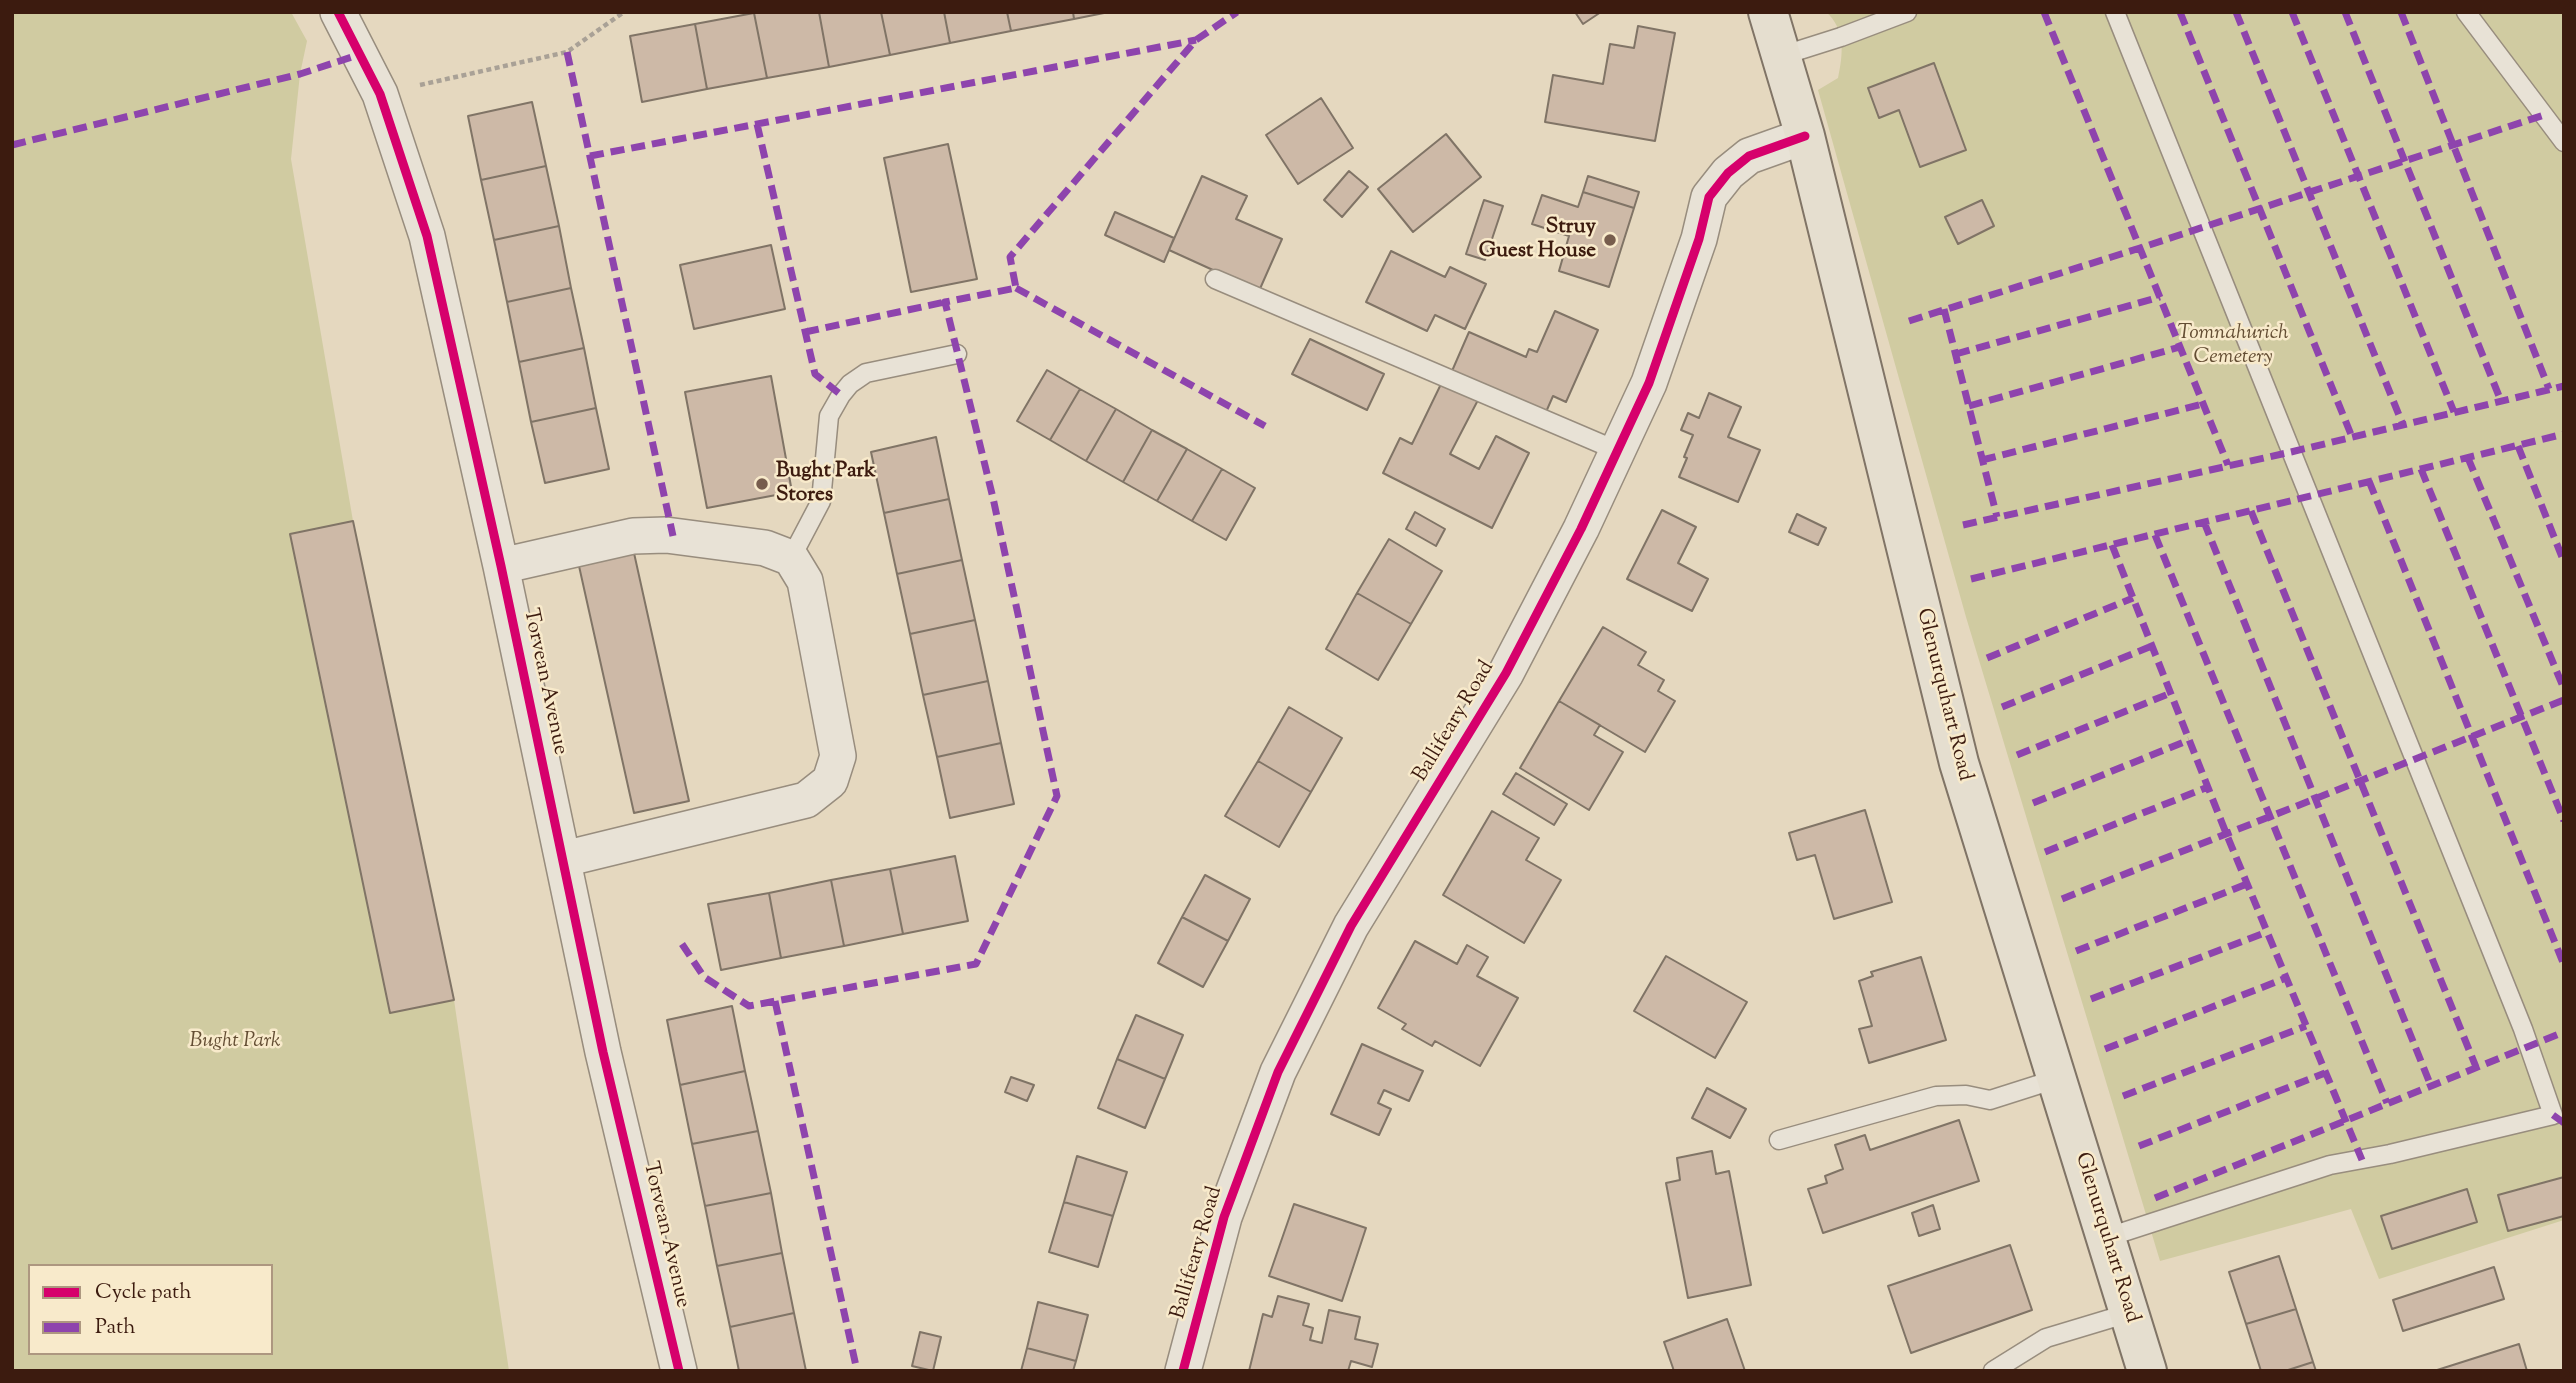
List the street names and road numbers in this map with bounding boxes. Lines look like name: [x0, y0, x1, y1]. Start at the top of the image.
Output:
street label: Torvean Avenue: [516, 606, 572, 758]
street label: Glenurquhart Road: [1909, 606, 1977, 784]
street label: Ballifeary Road: [1409, 657, 1501, 787]
street label: Glenurquhart Road: [2068, 1150, 2144, 1326]
street label: Torvean Avenue: [636, 1159, 694, 1311]
street label: Ballifeary Road: [1167, 1184, 1229, 1322]

